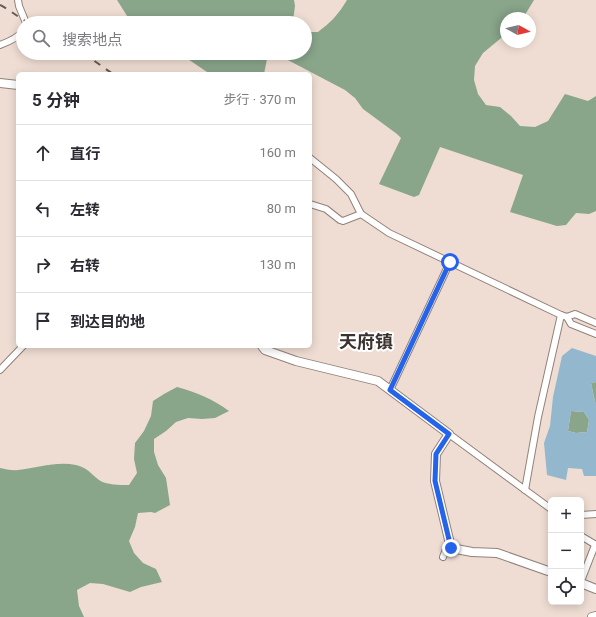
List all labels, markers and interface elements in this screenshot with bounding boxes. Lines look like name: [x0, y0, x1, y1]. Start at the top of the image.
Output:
north arrow: [500, 12, 536, 48]
search box: [16, 16, 312, 60]
icon: search: [30, 27, 52, 49]
text: 搜索地点: [62, 31, 122, 49]
text: 5 分钟: [32, 90, 80, 110]
text: 步行 · 370 m: [224, 92, 296, 107]
icon: ahead: [32, 142, 54, 164]
text: 直行: [70, 145, 100, 163]
text: 160 m: [259, 145, 296, 160]
icon: left: [32, 198, 54, 220]
text: 左转: [70, 201, 100, 219]
text: 80 m: [267, 201, 296, 216]
route start: [441, 253, 459, 271]
icon: right: [32, 254, 54, 276]
text: 右转: [70, 257, 100, 275]
text: 130 m: [259, 257, 296, 272]
icon: arrive: [32, 310, 54, 332]
text: 到达目的地: [70, 313, 145, 331]
district label: 天府镇: [339, 331, 393, 352]
map controls: [548, 497, 584, 605]
button: +: [548, 497, 584, 533]
button: −: [548, 533, 584, 569]
route end: [442, 539, 460, 557]
button: locate: [548, 569, 584, 605]

